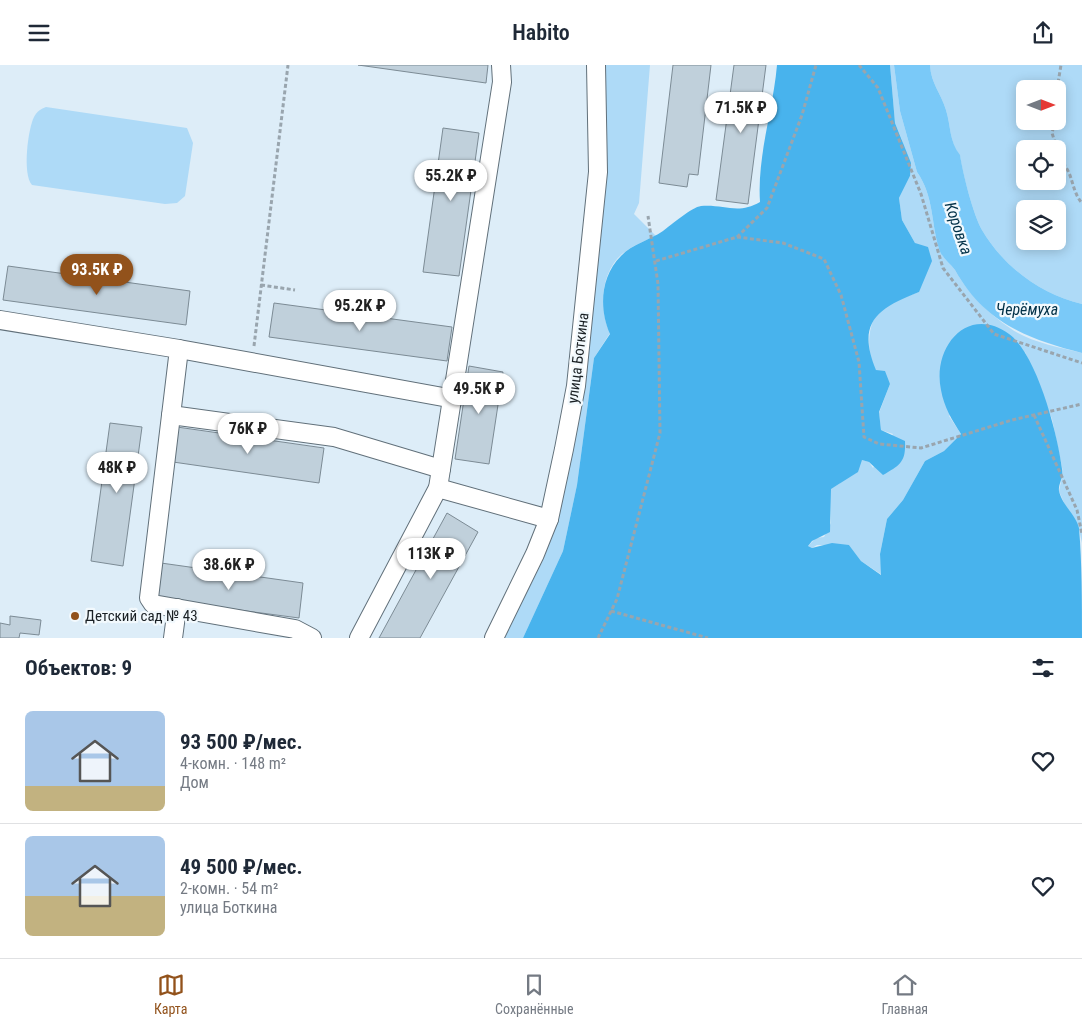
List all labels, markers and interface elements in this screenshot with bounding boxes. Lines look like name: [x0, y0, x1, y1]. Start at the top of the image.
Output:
icon: menu: [25, 19, 53, 47]
icon: share: [1029, 19, 1057, 47]
text: Habito: [512, 20, 570, 45]
north arrow: [1016, 80, 1066, 130]
map controls: [1016, 80, 1066, 250]
pin: 71.5K ₽: [695, 92, 787, 134]
text: 71.5K ₽: [715, 98, 767, 117]
button: locate: [1016, 140, 1066, 190]
pin: 55.2K ₽: [405, 159, 497, 202]
text: 55.2K ₽: [425, 166, 477, 185]
water label: Коровка: [941, 199, 976, 257]
button: layers: [1016, 200, 1066, 250]
pin: 93.5K ₽: [51, 253, 143, 296]
text: 93.5K ₽: [71, 260, 123, 279]
pin: 95.2K ₽: [314, 289, 406, 332]
text: 95.2K ₽: [334, 296, 386, 315]
water label: Черёмуха: [996, 300, 1058, 319]
street label: улица Боткина: [563, 312, 593, 404]
pin: 49.5K ₽: [433, 373, 525, 415]
text: 49.5K ₽: [453, 379, 505, 398]
pin: 76K ₽: [213, 413, 283, 455]
text: 76K ₽: [229, 419, 267, 438]
pin: 48K ₽: [82, 451, 152, 494]
text: 48K ₽: [98, 458, 136, 477]
pin: 113K ₽: [390, 537, 472, 580]
text: 113K ₽: [408, 544, 454, 563]
pin: 38.6K ₽: [183, 549, 275, 591]
text: 38.6K ₽: [203, 555, 255, 574]
place label: Детский сад № 43: [85, 607, 198, 625]
marker: Детский сад № 43: [69, 610, 81, 622]
icon: filters: [1029, 654, 1057, 682]
text: Объектов: 9: [25, 656, 132, 680]
text: 93 500 ₽/мес.: [180, 730, 303, 754]
icon: home: [65, 731, 125, 791]
icon: heart: [1029, 747, 1057, 775]
text: 4-комн. · 148 m²: [180, 754, 286, 773]
text: Дом: [180, 773, 209, 792]
text: 49 500 ₽/мес.: [180, 855, 303, 879]
icon: home: [65, 856, 125, 916]
icon: heart: [1029, 872, 1057, 900]
text: 2-комн. · 54 m²: [180, 879, 278, 898]
text: улица Боткина: [180, 898, 277, 917]
tab: Карта: [154, 971, 187, 1017]
tab: Сохранённые: [495, 971, 574, 1017]
tab: Главная: [881, 971, 928, 1017]

